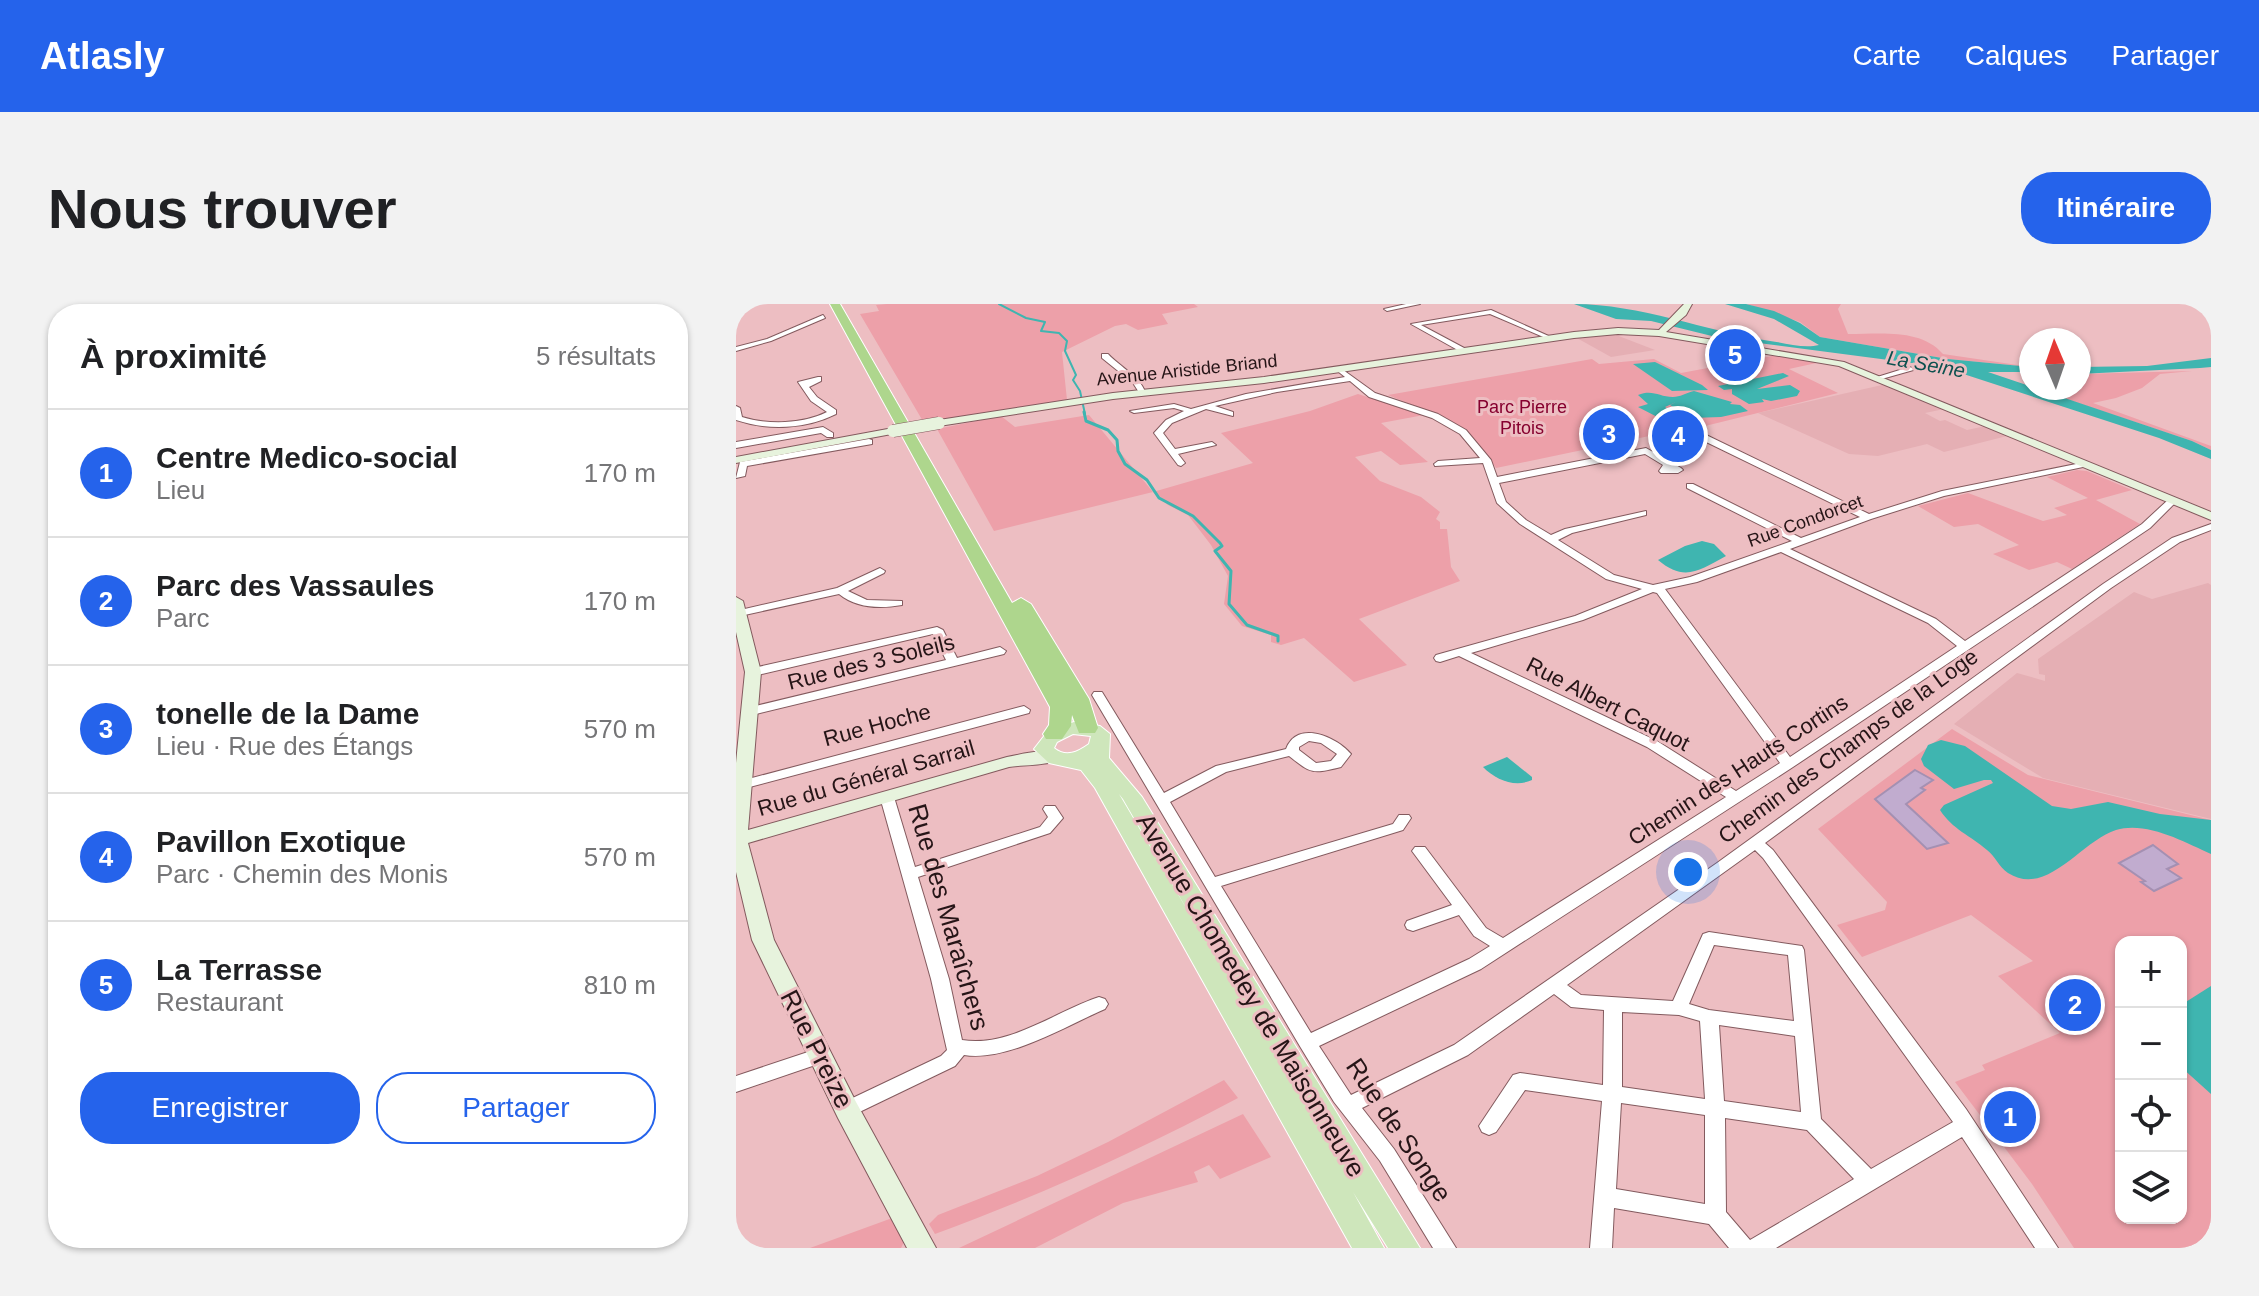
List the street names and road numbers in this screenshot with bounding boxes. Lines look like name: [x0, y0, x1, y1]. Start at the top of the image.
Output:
street label: Avenue Aristide Briand: [1096, 351, 1278, 389]
street label: Rue Condorcet: [1745, 491, 1865, 551]
street label: Rue des 3 Soleils: [785, 629, 957, 695]
street label: Chemin des Champs de la Loge: [1714, 644, 1982, 848]
street label: Rue Albert Caquot: [1522, 652, 1694, 756]
street label: Chemin des Hauts Cortins: [1624, 690, 1852, 850]
street label: Rue Hoche: [821, 699, 933, 751]
street label: Rue du Général Sarrail: [754, 735, 978, 821]
street label: Rue des Maraîchers: [902, 800, 996, 1034]
street label: Avenue Chomedey de Maisonneuve: [1130, 808, 1372, 1182]
street label: Rue Preize: [774, 985, 860, 1113]
street label: Rue de Songe: [1340, 1053, 1458, 1207]

